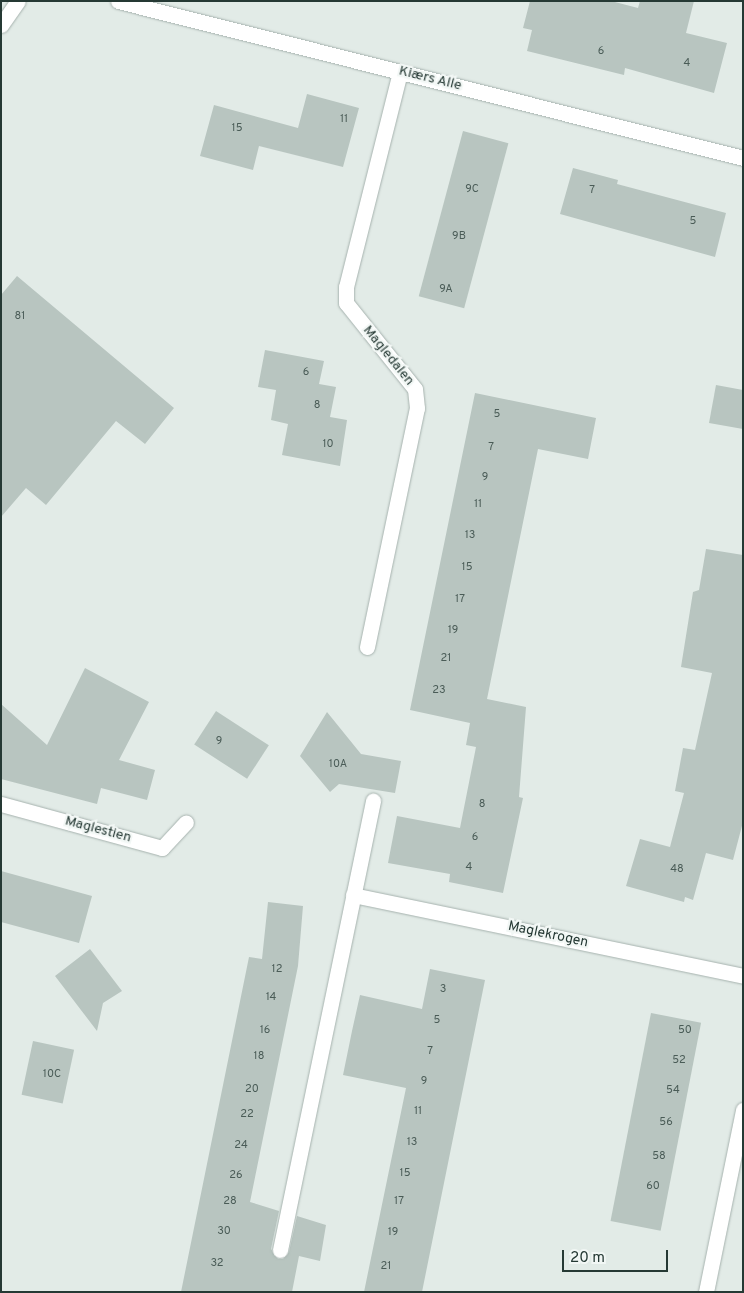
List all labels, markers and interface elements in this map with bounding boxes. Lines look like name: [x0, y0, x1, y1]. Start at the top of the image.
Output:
house number: 6: [598, 44, 604, 58]
house number: 4: [684, 56, 690, 70]
street label: Kiærs Alle: [397, 63, 463, 95]
house number: 11: [340, 112, 348, 126]
house number: 15: [232, 121, 242, 135]
house number: 9C: [465, 182, 479, 196]
house number: 7: [589, 183, 595, 197]
house number: 5: [690, 214, 696, 228]
house number: 9B: [452, 229, 466, 243]
house number: 9A: [439, 282, 453, 296]
house number: 81: [15, 309, 25, 323]
street label: Magledalen: [359, 323, 417, 389]
house number: 6: [303, 365, 309, 379]
house number: 8: [314, 398, 320, 412]
house number: 5: [494, 407, 500, 421]
house number: 10: [322, 437, 334, 451]
house number: 7: [488, 440, 494, 454]
house number: 9: [482, 470, 488, 484]
house number: 11: [474, 497, 482, 511]
house number: 13: [465, 528, 475, 542]
house number: 15: [462, 560, 472, 574]
house number: 17: [455, 592, 465, 606]
house number: 19: [448, 623, 458, 637]
house number: 21: [441, 651, 451, 665]
house number: 23: [432, 683, 446, 697]
house number: 9: [216, 734, 222, 748]
house number: 10A: [329, 757, 347, 771]
house number: 8: [479, 797, 485, 811]
street label: Maglestien: [63, 813, 133, 847]
house number: 6: [472, 830, 478, 844]
house number: 4: [466, 860, 472, 874]
house number: 48: [670, 862, 684, 876]
street label: Maglekrogen: [506, 918, 590, 952]
house number: 12: [272, 962, 282, 976]
house number: 3: [440, 982, 446, 996]
house number: 14: [266, 990, 276, 1004]
house number: 5: [434, 1013, 440, 1027]
house number: 16: [260, 1023, 270, 1037]
house number: 50: [678, 1023, 692, 1037]
house number: 7: [427, 1044, 433, 1058]
house number: 18: [254, 1049, 264, 1063]
house number: 52: [672, 1053, 686, 1067]
house number: 10C: [43, 1067, 61, 1081]
house number: 9: [421, 1074, 427, 1088]
house number: 20: [245, 1082, 259, 1096]
house number: 54: [666, 1083, 680, 1097]
house number: 11: [414, 1104, 422, 1118]
house number: 22: [240, 1107, 254, 1121]
house number: 56: [659, 1115, 673, 1129]
house number: 13: [407, 1135, 417, 1149]
house number: 24: [234, 1138, 248, 1152]
house number: 58: [652, 1149, 666, 1163]
house number: 15: [400, 1166, 410, 1180]
house number: 26: [229, 1168, 243, 1182]
house number: 60: [646, 1179, 660, 1193]
house number: 28: [223, 1194, 237, 1208]
house number: 17: [394, 1194, 404, 1208]
house number: 30: [217, 1224, 231, 1238]
house number: 19: [388, 1225, 398, 1239]
scale bar: [564, 1240, 670, 1272]
text: 20 m: [570, 1249, 605, 1268]
house number: 32: [210, 1256, 224, 1270]
house number: 21: [381, 1259, 391, 1273]

